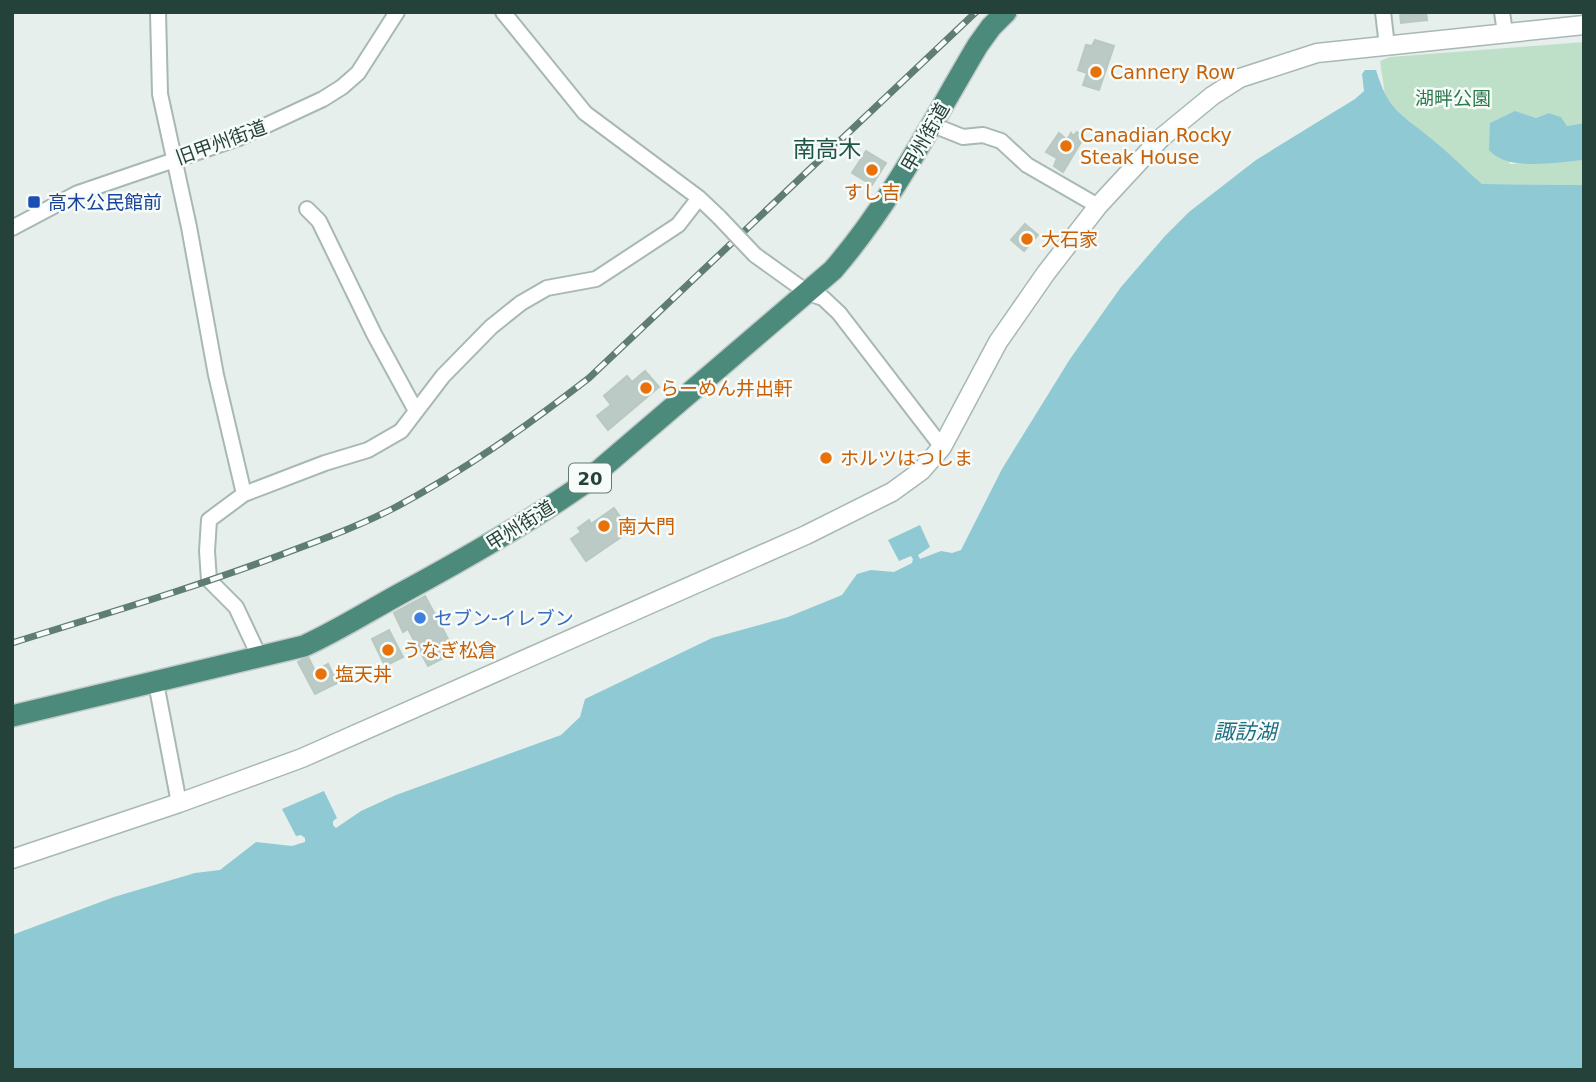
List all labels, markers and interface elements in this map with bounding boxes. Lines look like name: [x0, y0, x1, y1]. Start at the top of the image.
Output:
place label: Cannery Row: [1110, 61, 1235, 83]
marker: Cannery Row: [1088, 64, 1104, 80]
park label: 湖畔公園: [1415, 87, 1491, 109]
street label: 甲州街道: [896, 99, 954, 175]
street label: 旧甲州街道: [173, 115, 269, 169]
place label: Canadian Rocky Steak House: [1080, 124, 1232, 168]
district label: 南高木: [793, 136, 862, 162]
marker: Canadian Rocky Steak House: [1058, 138, 1074, 154]
marker: すし吉: [864, 162, 880, 178]
place label: すし吉: [843, 181, 901, 203]
place label: 高木公民館前: [48, 191, 162, 213]
marker: 高木公民館前: [26, 194, 42, 210]
place label: 大石家: [1041, 228, 1098, 250]
marker: 大石家: [1019, 231, 1035, 247]
place label: らーめん井出軒: [660, 377, 793, 399]
marker: らーめん井出軒: [638, 380, 654, 396]
place label: ホルツはつしま: [840, 447, 973, 469]
marker: ホルツはつしま: [818, 450, 834, 466]
road number: 20: [569, 464, 611, 492]
street label: 甲州街道: [482, 496, 558, 554]
place label: 南大門: [618, 515, 675, 537]
marker: 南大門: [596, 518, 612, 534]
place label: セブン-イレブン: [434, 607, 574, 629]
marker: セブン-イレブン: [412, 610, 428, 626]
place label: うなぎ松倉: [402, 639, 497, 661]
marker: うなぎ松倉: [380, 642, 396, 658]
place label: 塩天丼: [335, 663, 392, 685]
marker: 塩天丼: [313, 666, 329, 682]
water label: 諏訪湖: [1214, 720, 1279, 744]

